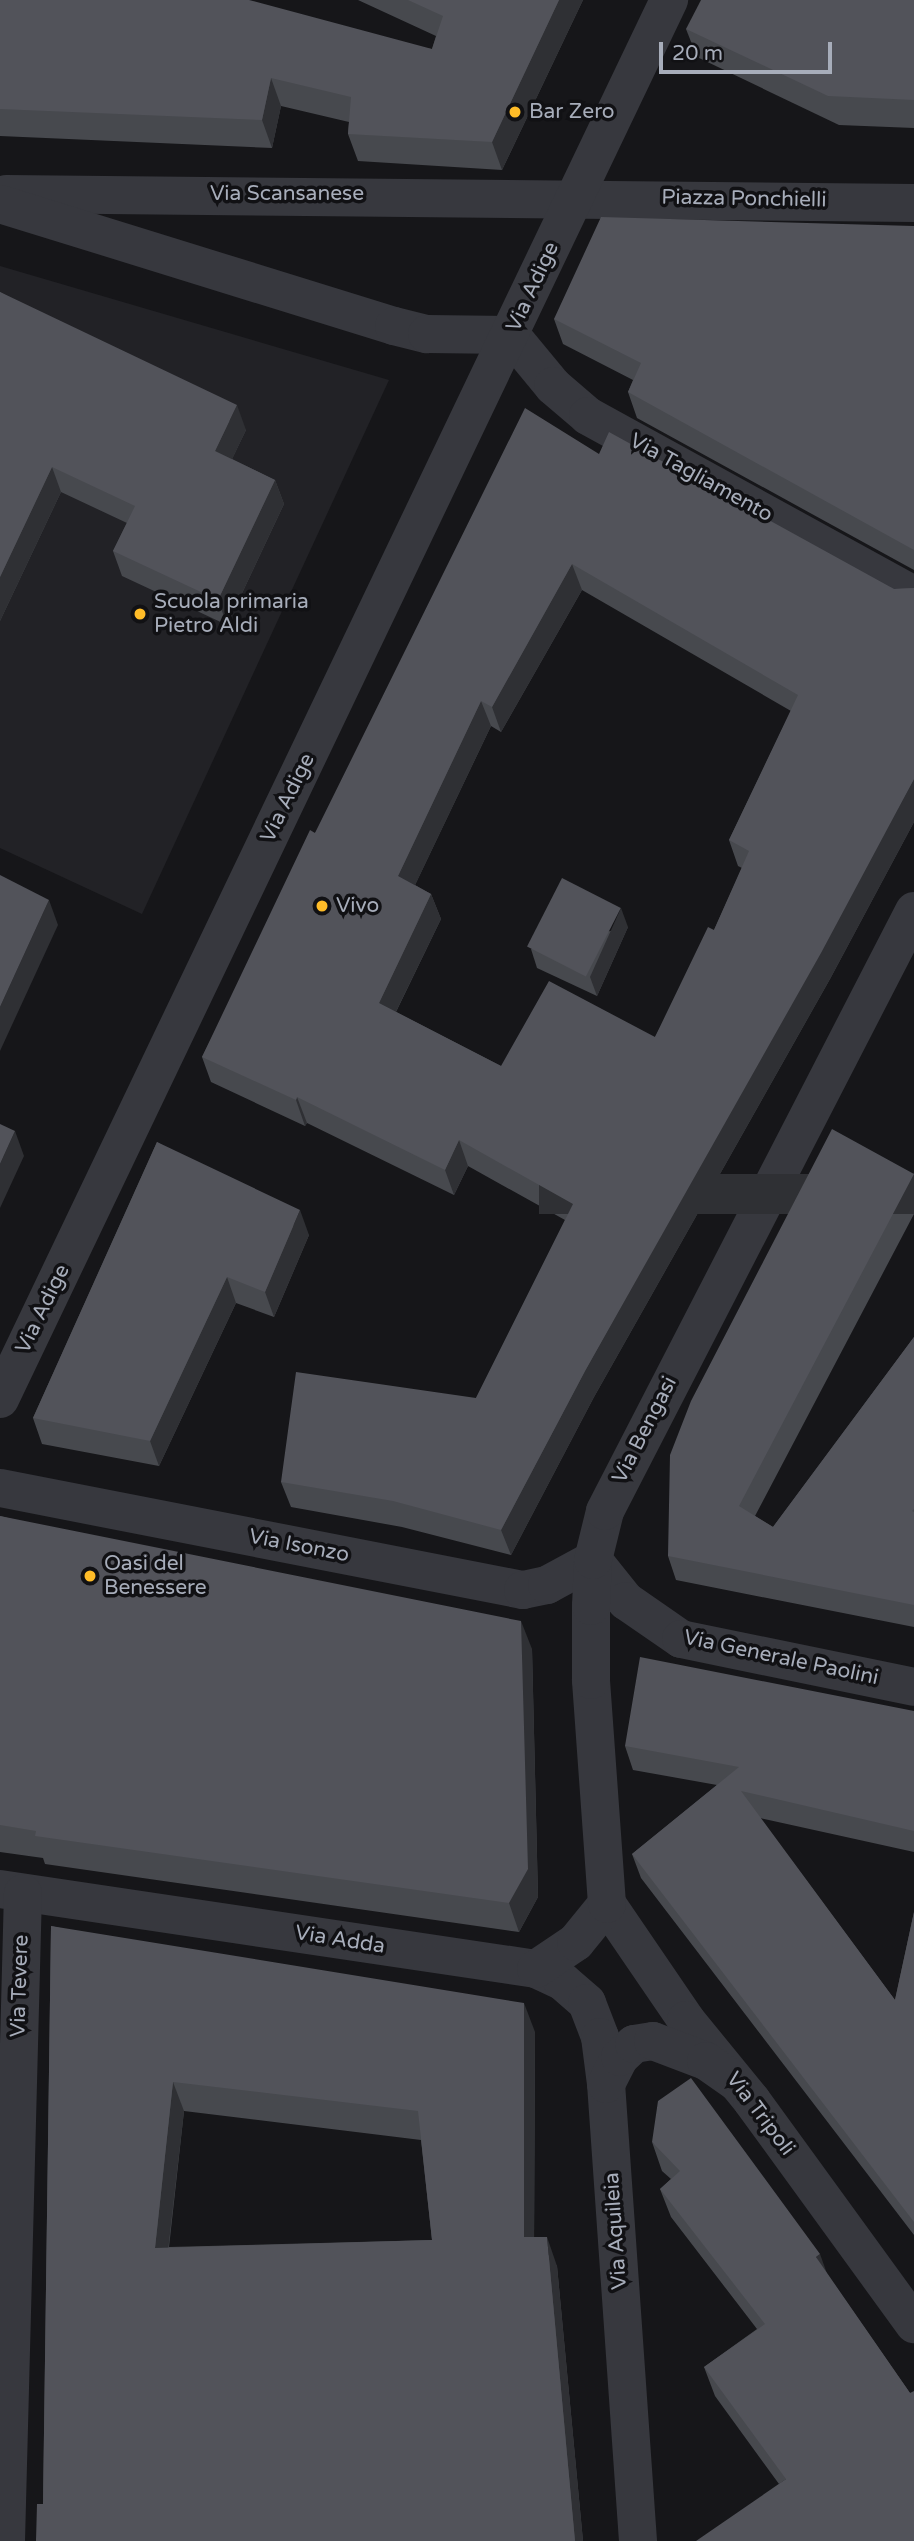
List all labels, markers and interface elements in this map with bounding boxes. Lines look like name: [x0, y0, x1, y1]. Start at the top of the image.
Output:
scale bar: [662, 28, 835, 72]
text: 20 m: [672, 41, 723, 66]
place label: Bar Zero: [529, 99, 615, 125]
marker: Bar Zero: [507, 104, 523, 120]
street label: Via Scansanese: [210, 181, 364, 207]
street label: Piazza Ponchielli: [661, 185, 827, 213]
street label: Via Adige: [501, 238, 565, 336]
street label: Via Tagliamento: [625, 428, 777, 528]
place label: Scuola primaria Pietro Aldi: [154, 589, 309, 639]
marker: Scuola primaria Pietro Aldi: [132, 606, 148, 622]
street label: Via Adige: [256, 749, 320, 847]
place label: Vivo: [336, 893, 379, 919]
marker: Vivo: [314, 898, 330, 914]
street label: Via Adige: [11, 1260, 75, 1358]
street label: Via Bengasi: [607, 1372, 683, 1488]
street label: Via Isonzo: [247, 1524, 351, 1568]
place label: Oasi del Benessere: [104, 1551, 207, 1601]
marker: Oasi del Benessere: [82, 1568, 98, 1584]
street label: Via Generale Paolini: [681, 1625, 881, 1691]
street label: Via Adda: [293, 1920, 387, 1960]
street label: Via Tevere: [6, 1934, 34, 2038]
street label: Via Tripoli: [720, 2067, 800, 2161]
street label: Via Aquileia: [599, 2171, 633, 2291]

